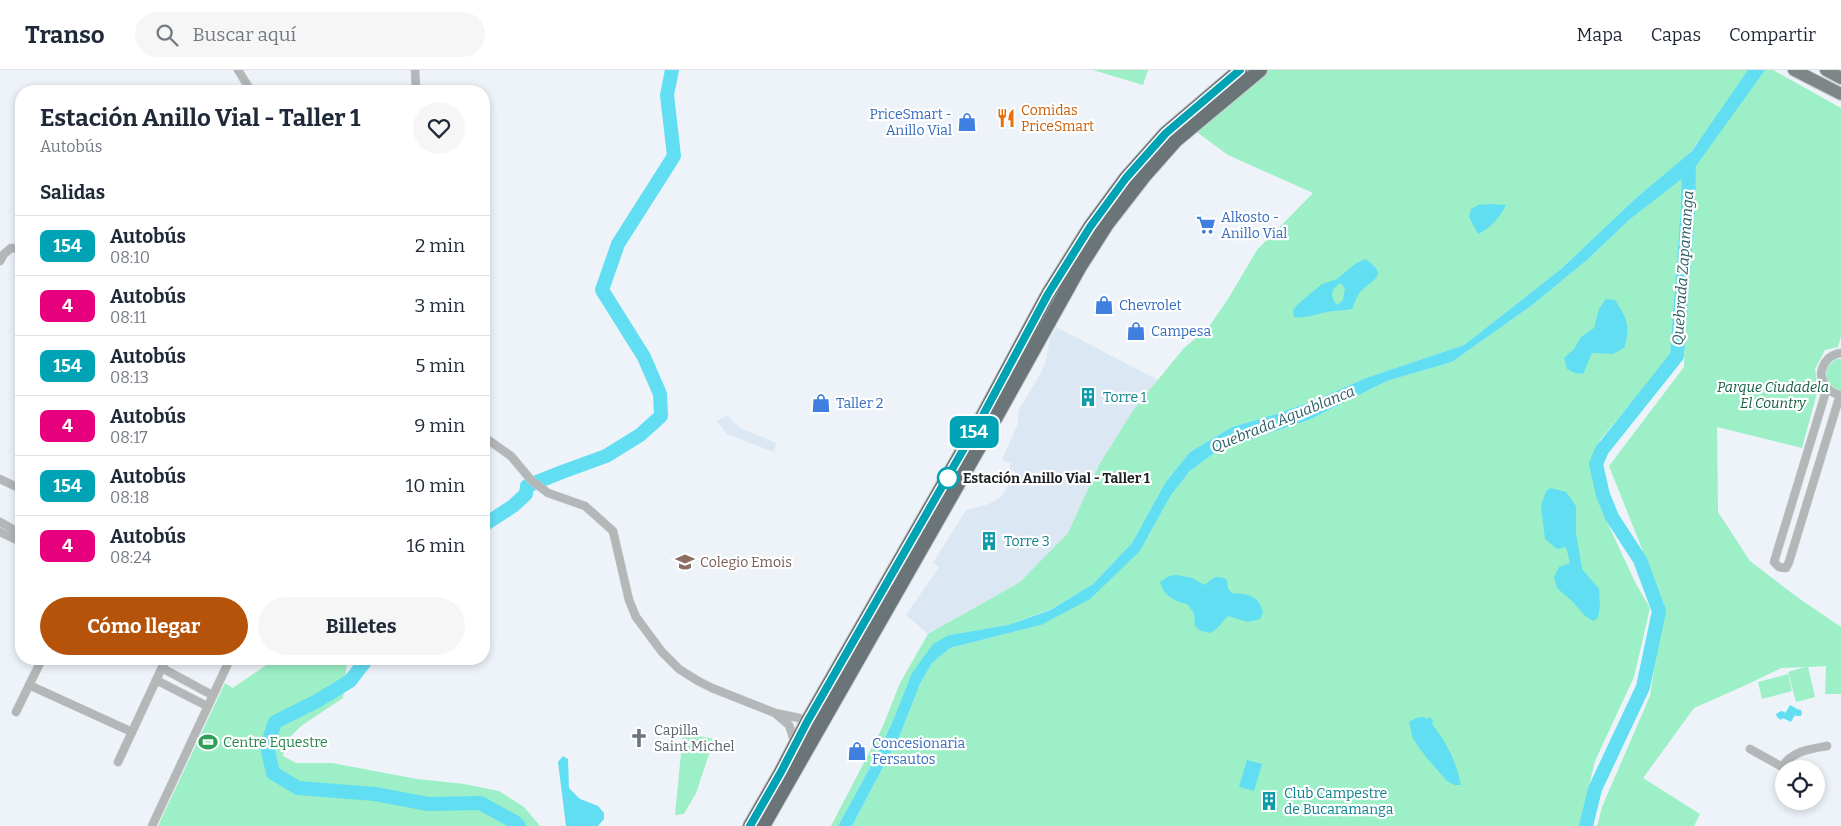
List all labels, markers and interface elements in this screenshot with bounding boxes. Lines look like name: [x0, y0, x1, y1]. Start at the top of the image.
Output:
search box: [135, 12, 485, 57]
text: Transo: [25, 21, 105, 49]
icon: search: [153, 21, 181, 49]
text: Buscar aquí: [193, 23, 296, 46]
text: Mapa: [1577, 24, 1623, 46]
text: Capas: [1651, 24, 1701, 46]
text: Compartir: [1729, 24, 1816, 46]
button: heart: [413, 102, 465, 154]
place label: Comidas PriceSmart: [1021, 102, 1094, 135]
text: Estación Anillo Vial - Taller 1: [40, 104, 360, 132]
place label: PriceSmart - Anillo Vial: [870, 106, 952, 139]
restaurant icon: Comidas PriceSmart: [995, 107, 1017, 129]
shop icon: PriceSmart - Anillo Vial: [956, 111, 978, 133]
text: Autobús: [40, 137, 102, 156]
text: Salidas: [40, 181, 105, 204]
water label: Quebrada Zapamanga: [1669, 190, 1697, 346]
place label: Alkosto - Anillo Vial: [1221, 209, 1287, 242]
supermarket icon: Alkosto - Anillo Vial: [1195, 214, 1217, 236]
text: Autobús: [110, 225, 186, 248]
text: 2 min: [415, 234, 465, 257]
text: 154: [53, 235, 82, 257]
text: 08:10: [110, 248, 150, 267]
text: Autobús: [110, 285, 186, 308]
text: 3 min: [415, 294, 465, 317]
shop icon: Chevrolet: [1093, 294, 1115, 316]
text: 4: [62, 295, 73, 317]
place label: Chevrolet: [1119, 297, 1182, 314]
text: 08:11: [110, 308, 146, 327]
shop icon: Campesa: [1125, 320, 1147, 342]
place label: Campesa: [1151, 323, 1211, 340]
text: Autobús: [110, 345, 186, 368]
text: 5 min: [415, 354, 465, 377]
text: 154: [53, 355, 82, 377]
text: 08:13: [110, 368, 149, 387]
park label: Parque Ciudadela El Country: [1717, 379, 1829, 412]
water label: Quebrada Aguablanca: [1208, 382, 1358, 456]
building icon: Torre 1: [1077, 386, 1099, 408]
place label: Torre 1: [1103, 389, 1147, 406]
shop icon: Taller 2: [810, 392, 832, 414]
place label: Taller 2: [836, 395, 883, 412]
text: Autobús: [110, 405, 186, 428]
text: 9 min: [414, 414, 465, 437]
text: 4: [62, 415, 73, 437]
line badge: 154: [945, 416, 1003, 448]
text: 154: [960, 421, 988, 443]
text: 08:17: [110, 428, 148, 447]
text: Autobús: [110, 465, 186, 488]
marker: Estación Anillo Vial - Taller 1: [937, 467, 959, 489]
place label: Estación Anillo Vial - Taller 1: [963, 470, 1150, 487]
text: 10 min: [405, 474, 465, 497]
text: 154: [53, 475, 82, 497]
text: 08:18: [110, 488, 149, 507]
text: Autobús: [110, 525, 186, 548]
building icon: Torre 3: [978, 530, 1000, 552]
place label: Torre 3: [1004, 533, 1050, 550]
text: 16 min: [407, 534, 465, 557]
text: 4: [62, 535, 73, 557]
text: 08:24: [110, 548, 151, 567]
school or university icon: Colegio Emois: [674, 551, 696, 573]
place label: Colegio Emois: [700, 554, 792, 571]
button: Cómo llegar: [40, 597, 248, 655]
button: Billetes: [258, 597, 465, 655]
place label: Capilla Saint Michel: [654, 722, 735, 755]
church icon: Capilla Saint Michel: [628, 727, 650, 749]
sports icon: Centre Equestre: [197, 731, 219, 753]
place label: Centre Equestre: [223, 734, 328, 751]
place label: Concesionaria Fersautos: [872, 735, 966, 768]
shop icon: Concesionaria Fersautos: [846, 740, 868, 762]
map controls: [1775, 760, 1825, 810]
button: locate: [1775, 760, 1825, 810]
place label: Club Campestre de Bucaramanga: [1284, 785, 1394, 818]
building icon: Club Campestre de Bucaramanga: [1258, 790, 1280, 812]

